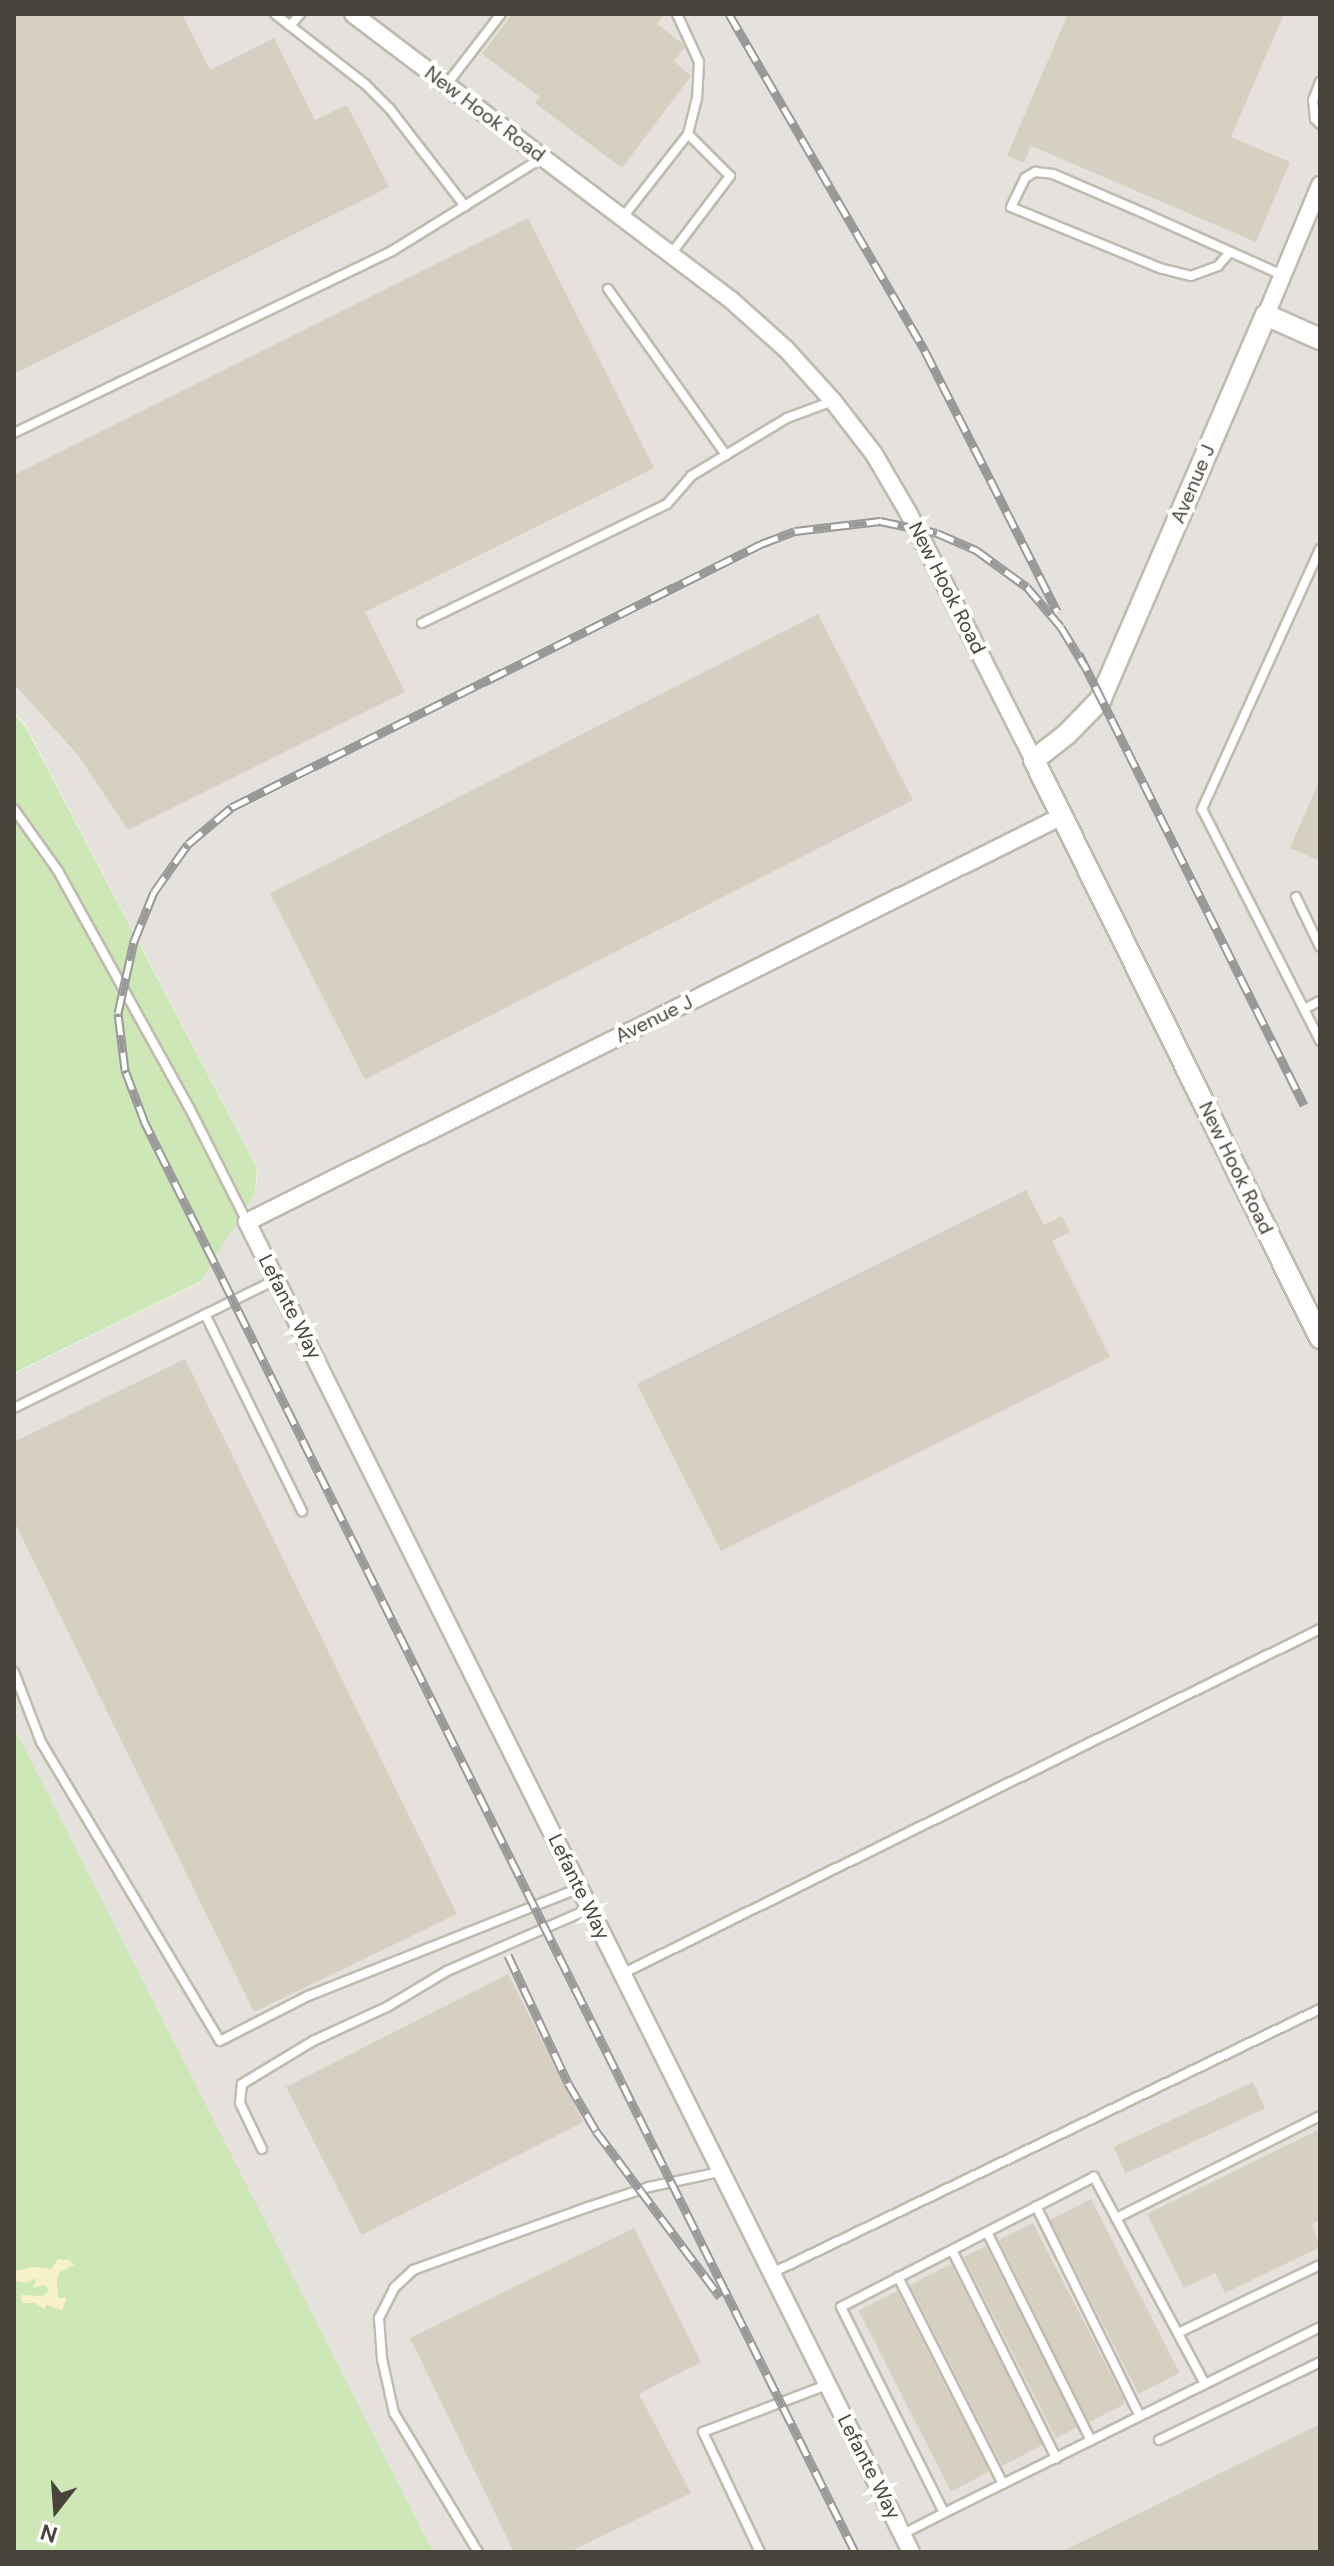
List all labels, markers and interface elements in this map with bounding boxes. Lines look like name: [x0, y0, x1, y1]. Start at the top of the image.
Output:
street label: New Hook Road: [420, 61, 550, 167]
street label: Avenue J: [1166, 441, 1220, 527]
street label: New Hook Road: [903, 518, 991, 658]
street label: Avenue J: [611, 990, 697, 1048]
street label: New Hook Road: [1194, 1098, 1278, 1238]
street label: Lefante Way: [253, 1251, 327, 1363]
street label: Lefante Way: [543, 1830, 615, 1944]
street label: Lefante Way: [832, 2411, 906, 2523]
north arrow: [16, 2470, 96, 2550]
text: N: [37, 2517, 61, 2550]

